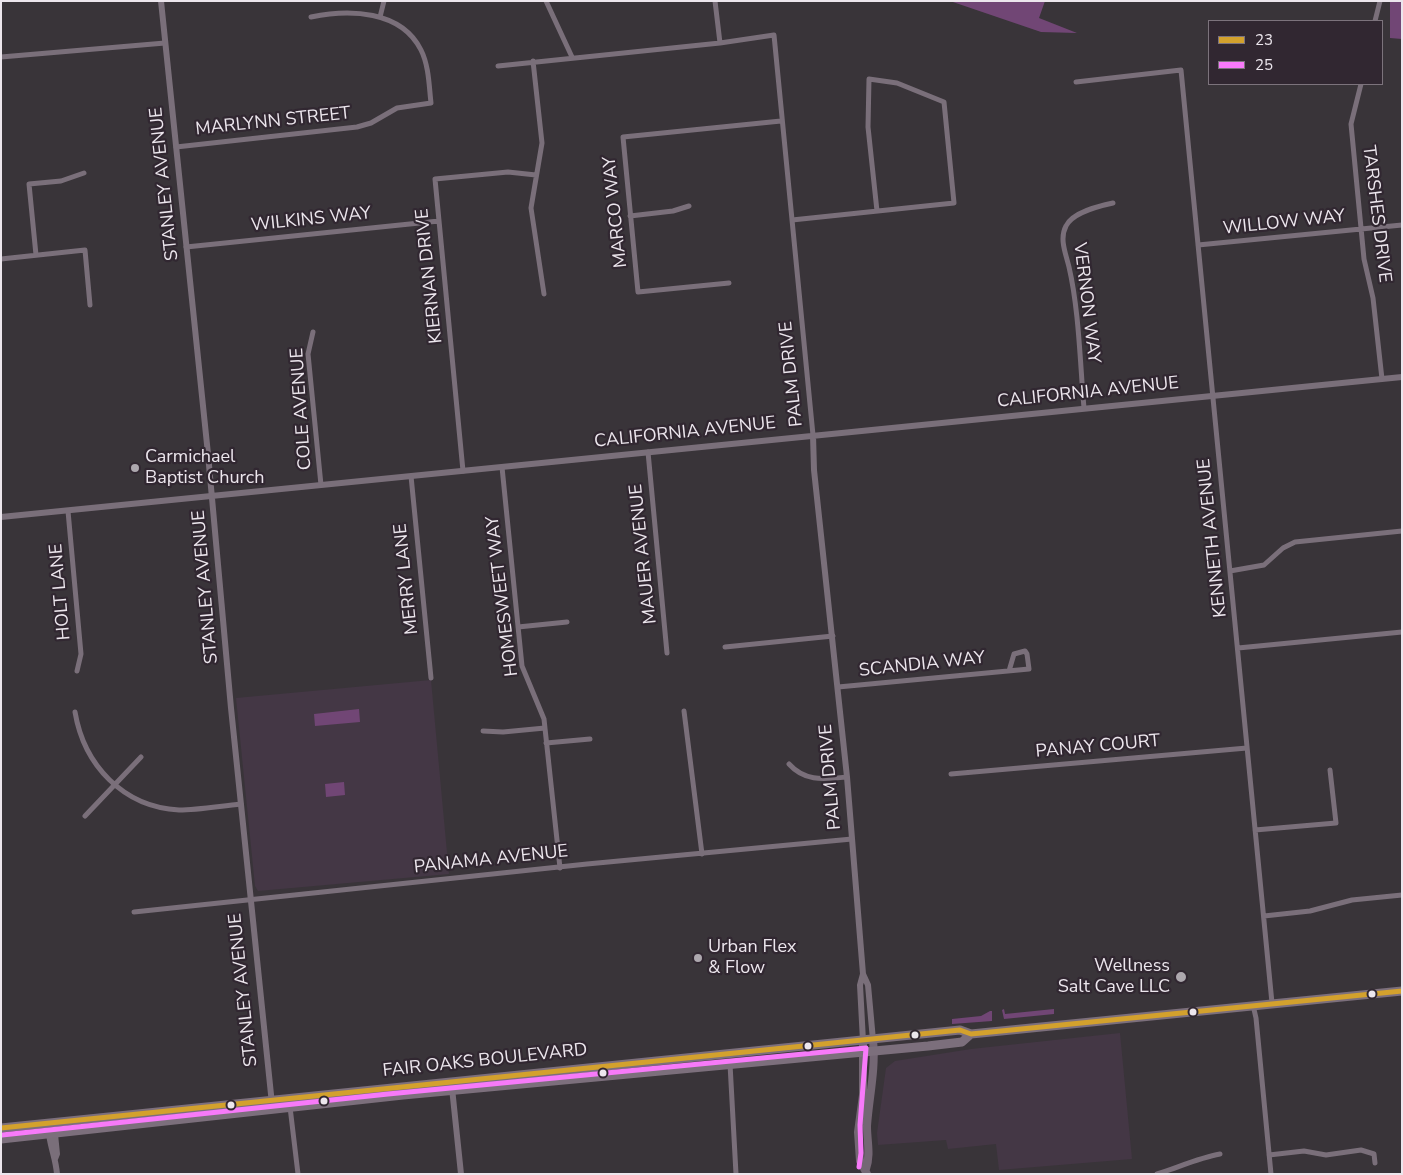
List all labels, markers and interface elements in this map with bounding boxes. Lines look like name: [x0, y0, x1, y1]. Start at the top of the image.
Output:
legend: [1208, 20, 1383, 85]
text: 23: [1255, 30, 1273, 50]
text: 25: [1255, 55, 1273, 75]
street label: MARLYNN STREET: [194, 103, 352, 141]
street label: STANLEY AVENUE: [146, 106, 184, 262]
street label: TARSHES DRIVE: [1357, 144, 1395, 284]
street label: MARCO WAY: [599, 155, 633, 269]
street label: WILKINS WAY: [250, 203, 372, 237]
street label: WILLOW WAY: [1222, 206, 1346, 240]
street label: KIERNAN DRIVE: [412, 207, 448, 345]
street label: VERNON WAY: [1068, 241, 1104, 365]
street label: PALM DRIVE: [776, 320, 808, 428]
street label: COLE AVENUE: [287, 347, 317, 471]
street label: CALIFORNIA AVENUE: [996, 373, 1180, 413]
street label: CALIFORNIA AVENUE: [593, 413, 777, 453]
place label: Carmichael Baptist Church: [145, 447, 264, 489]
street label: KENNETH AVENUE: [1194, 457, 1232, 619]
marker: Carmichael Baptist Church: [129, 462, 141, 474]
street label: MAUER AVENUE: [626, 483, 662, 625]
street label: STANLEY AVENUE: [189, 509, 223, 665]
street label: HOMESWEET WAY: [482, 514, 524, 678]
street label: MERRY LANE: [390, 522, 424, 636]
street label: HOLT LANE: [46, 543, 76, 641]
street label: SCANDIA WAY: [858, 648, 986, 682]
street label: PALM DRIVE: [816, 723, 846, 831]
street label: PANAY COURT: [1035, 731, 1161, 763]
street label: PANAMA AVENUE: [413, 841, 569, 879]
street label: STANLEY AVENUE: [225, 912, 263, 1068]
place label: Urban Flex & Flow: [708, 937, 796, 980]
marker: Urban Flex & Flow: [692, 952, 704, 964]
place label: Wellness Salt Cave LLC: [1058, 956, 1170, 999]
marker: Wellness Salt Cave LLC: [1174, 970, 1188, 984]
unlabelled marker: [1367, 989, 1377, 999]
unlabelled marker: [1188, 1007, 1198, 1017]
unlabelled marker: [910, 1030, 920, 1040]
street label: FAIR OAKS BOULEVARD: [382, 1040, 588, 1082]
unlabelled marker: [803, 1041, 813, 1051]
unlabelled marker: [598, 1068, 608, 1078]
unlabelled marker: [319, 1096, 329, 1106]
unlabelled marker: [226, 1100, 236, 1110]

